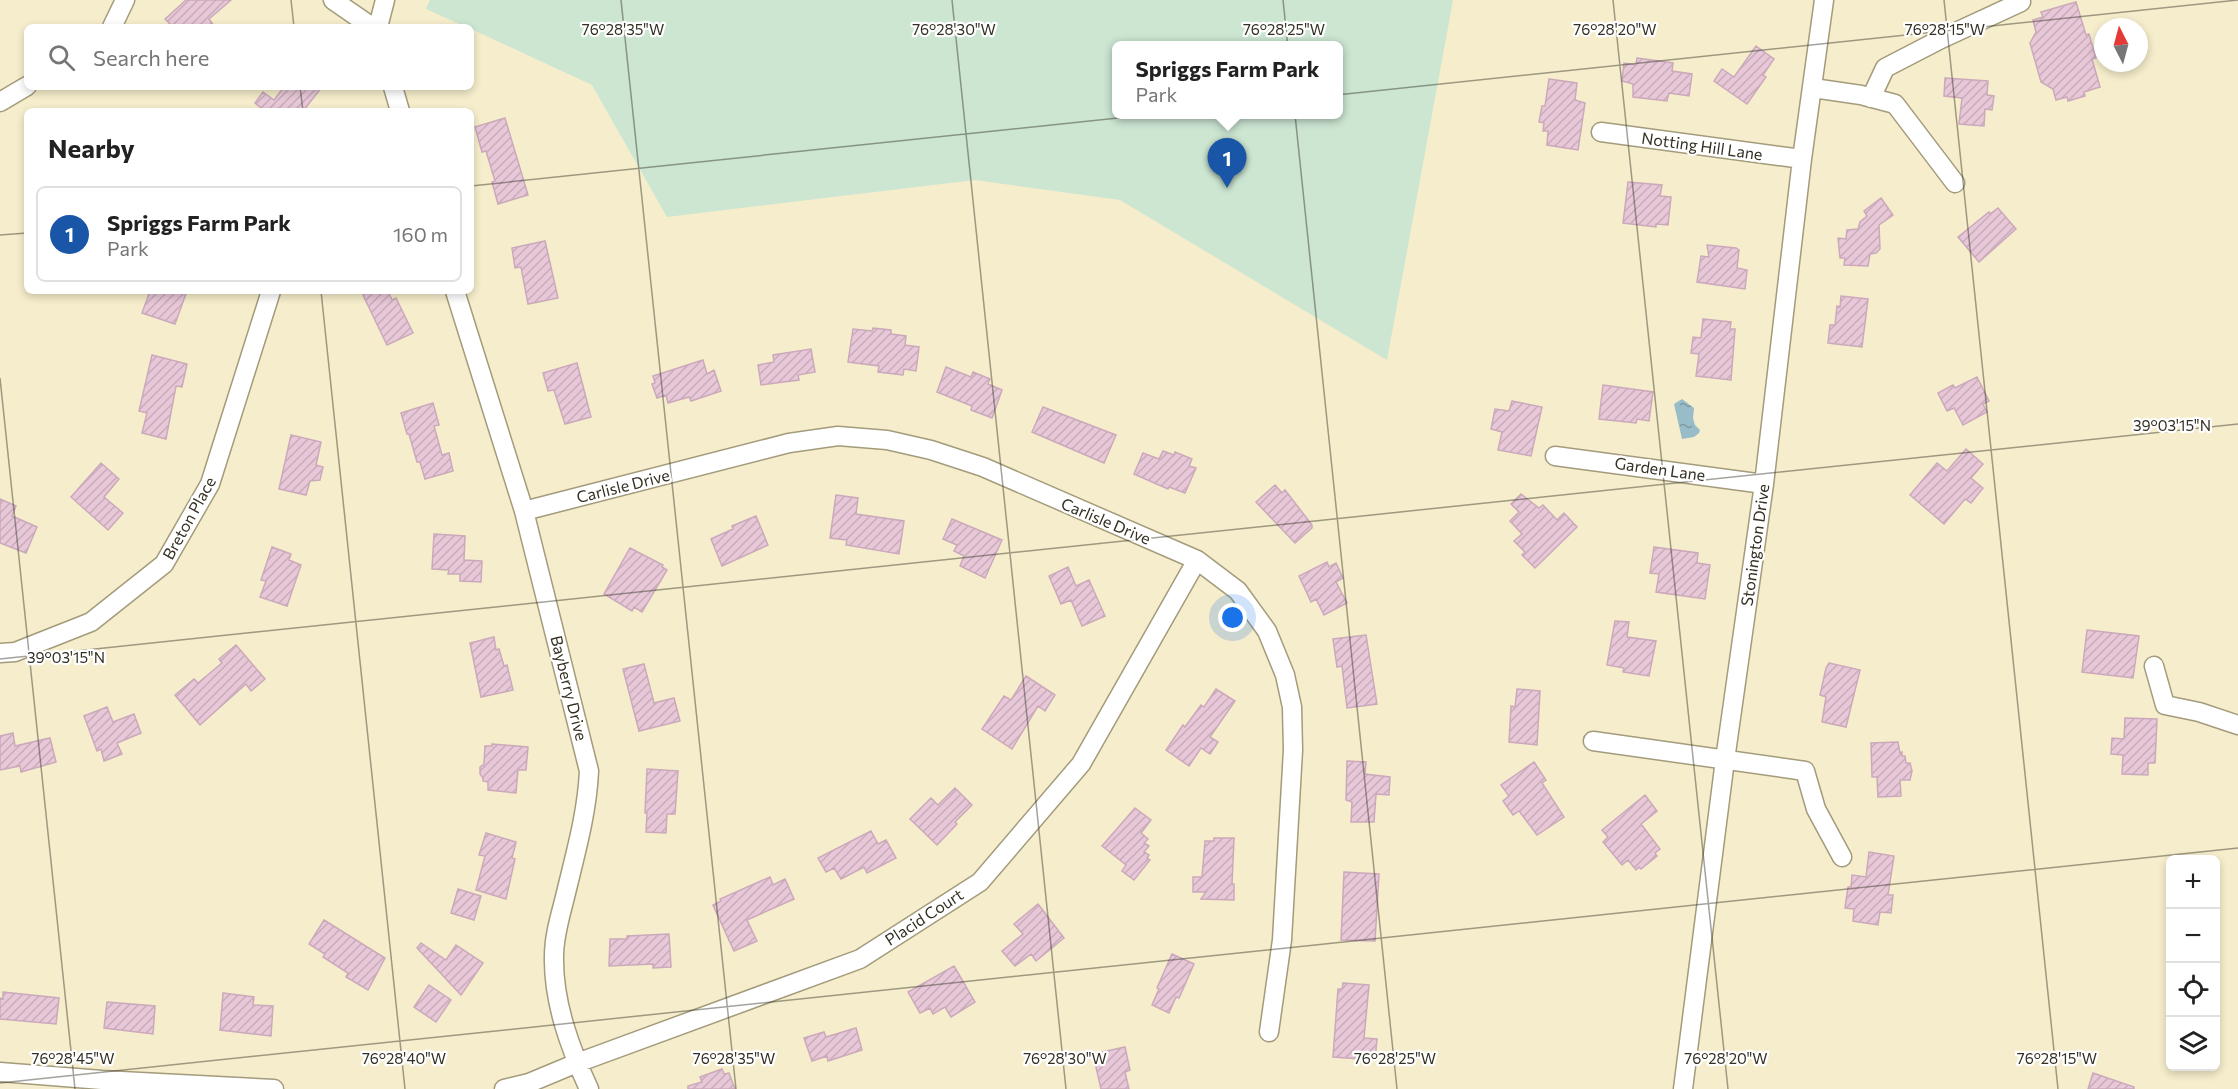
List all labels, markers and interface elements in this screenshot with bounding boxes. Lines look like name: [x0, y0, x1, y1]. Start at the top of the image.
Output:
north arrow: [2094, 18, 2148, 72]
text: 76°28'35"W: [582, 20, 664, 38]
text: 76°28'30"W: [912, 20, 996, 38]
text: 76°28'25"W: [1243, 20, 1325, 38]
text: 76°28'20"W: [1573, 20, 1657, 38]
text: 76°28'15"W: [1905, 20, 1985, 38]
search box: [24, 24, 474, 90]
icon: search: [45, 41, 78, 74]
popup: [1112, 41, 1343, 119]
text: Search here: [93, 44, 209, 71]
text: Spriggs Farm Park: [1136, 55, 1319, 82]
text: Park: [1136, 82, 1177, 106]
street label: Notting Hill Lane: [1640, 128, 1764, 163]
text: Nearby: [48, 132, 135, 163]
pin: 1: [1208, 138, 1246, 188]
text: Spriggs Farm Park: [107, 209, 291, 236]
text: 1: [65, 222, 74, 246]
text: 160 m: [393, 222, 448, 246]
text: Park: [107, 236, 149, 260]
text: 39°03'15"N: [2133, 416, 2211, 434]
street label: Garden Lane: [1614, 453, 1707, 484]
street label: Carlisle Drive: [574, 465, 671, 506]
street label: Breton Place: [158, 473, 219, 563]
street label: Stonington Drive: [1737, 483, 1772, 607]
street label: Carlisle Drive: [1059, 493, 1154, 548]
your location: [1218, 603, 1247, 632]
street label: Bayberry Drive: [547, 633, 592, 742]
text: 39°03'15"N: [27, 648, 105, 666]
map controls: [2166, 855, 2220, 1071]
button: +: [2166, 855, 2220, 909]
street label: Placid Court: [881, 884, 967, 949]
button: −: [2166, 909, 2220, 963]
button: locate: [2166, 963, 2220, 1017]
button: layers: [2166, 1017, 2220, 1071]
text: 76°28'45"W: [32, 1049, 114, 1067]
text: 76°28'40"W: [362, 1049, 446, 1067]
text: 76°28'35"W: [693, 1049, 775, 1067]
text: 76°28'30"W: [1023, 1049, 1107, 1067]
text: 76°28'25"W: [1354, 1049, 1436, 1067]
text: 76°28'20"W: [1684, 1049, 1768, 1067]
text: 76°28'15"W: [2017, 1049, 2097, 1067]

